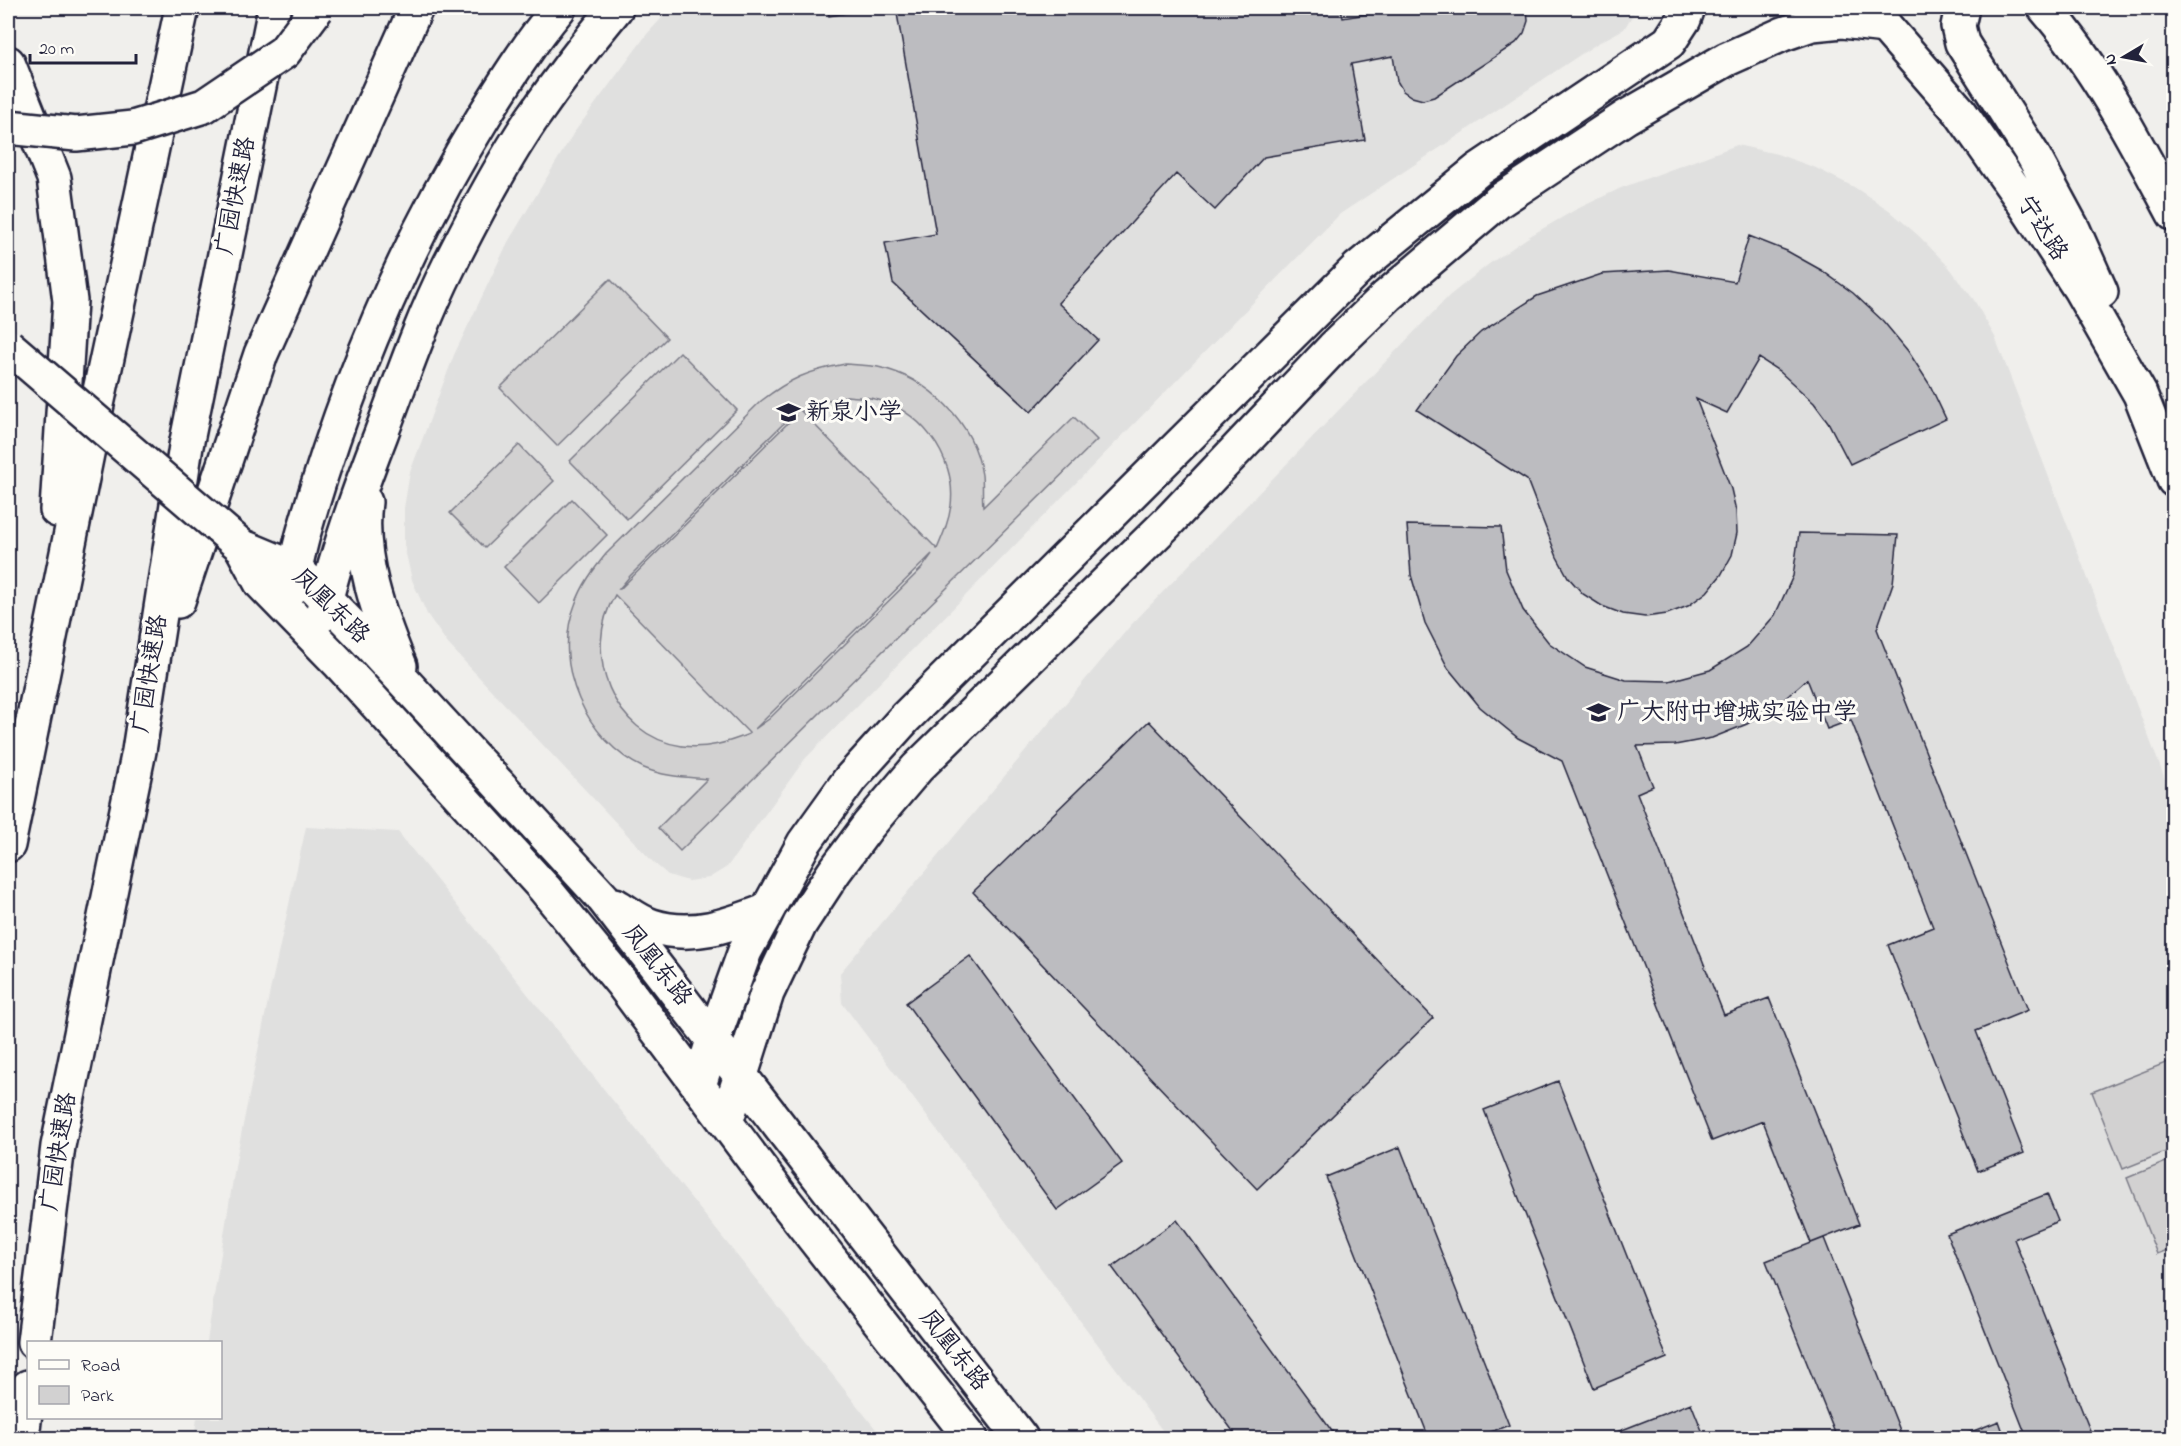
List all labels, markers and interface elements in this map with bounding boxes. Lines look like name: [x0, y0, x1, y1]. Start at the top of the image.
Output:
scale bar: [30, 27, 136, 65]
north arrow: [2094, 27, 2154, 87]
text: 20 m: [39, 37, 74, 63]
text: N: [2098, 52, 2124, 67]
street label: 广园快速路: [208, 134, 266, 258]
street label: 宁达路: [2007, 189, 2075, 269]
place label: 新泉小学: [806, 396, 902, 431]
school or university icon: 新泉小学: [775, 400, 801, 426]
street label: 凤凰东路: [283, 561, 377, 653]
street label: 广园快速路: [124, 612, 178, 736]
place label: 广大附中增城实验中学: [1617, 696, 1857, 731]
school or university icon: 广大附中增城实验中学: [1586, 700, 1612, 726]
street label: 凤凰东路: [613, 917, 699, 1015]
street label: 广园快速路: [33, 1090, 87, 1214]
street label: 凤凰东路: [910, 1302, 996, 1400]
legend: [27, 1341, 222, 1419]
text: Road: [81, 1354, 120, 1380]
text: Park: [81, 1384, 114, 1410]

